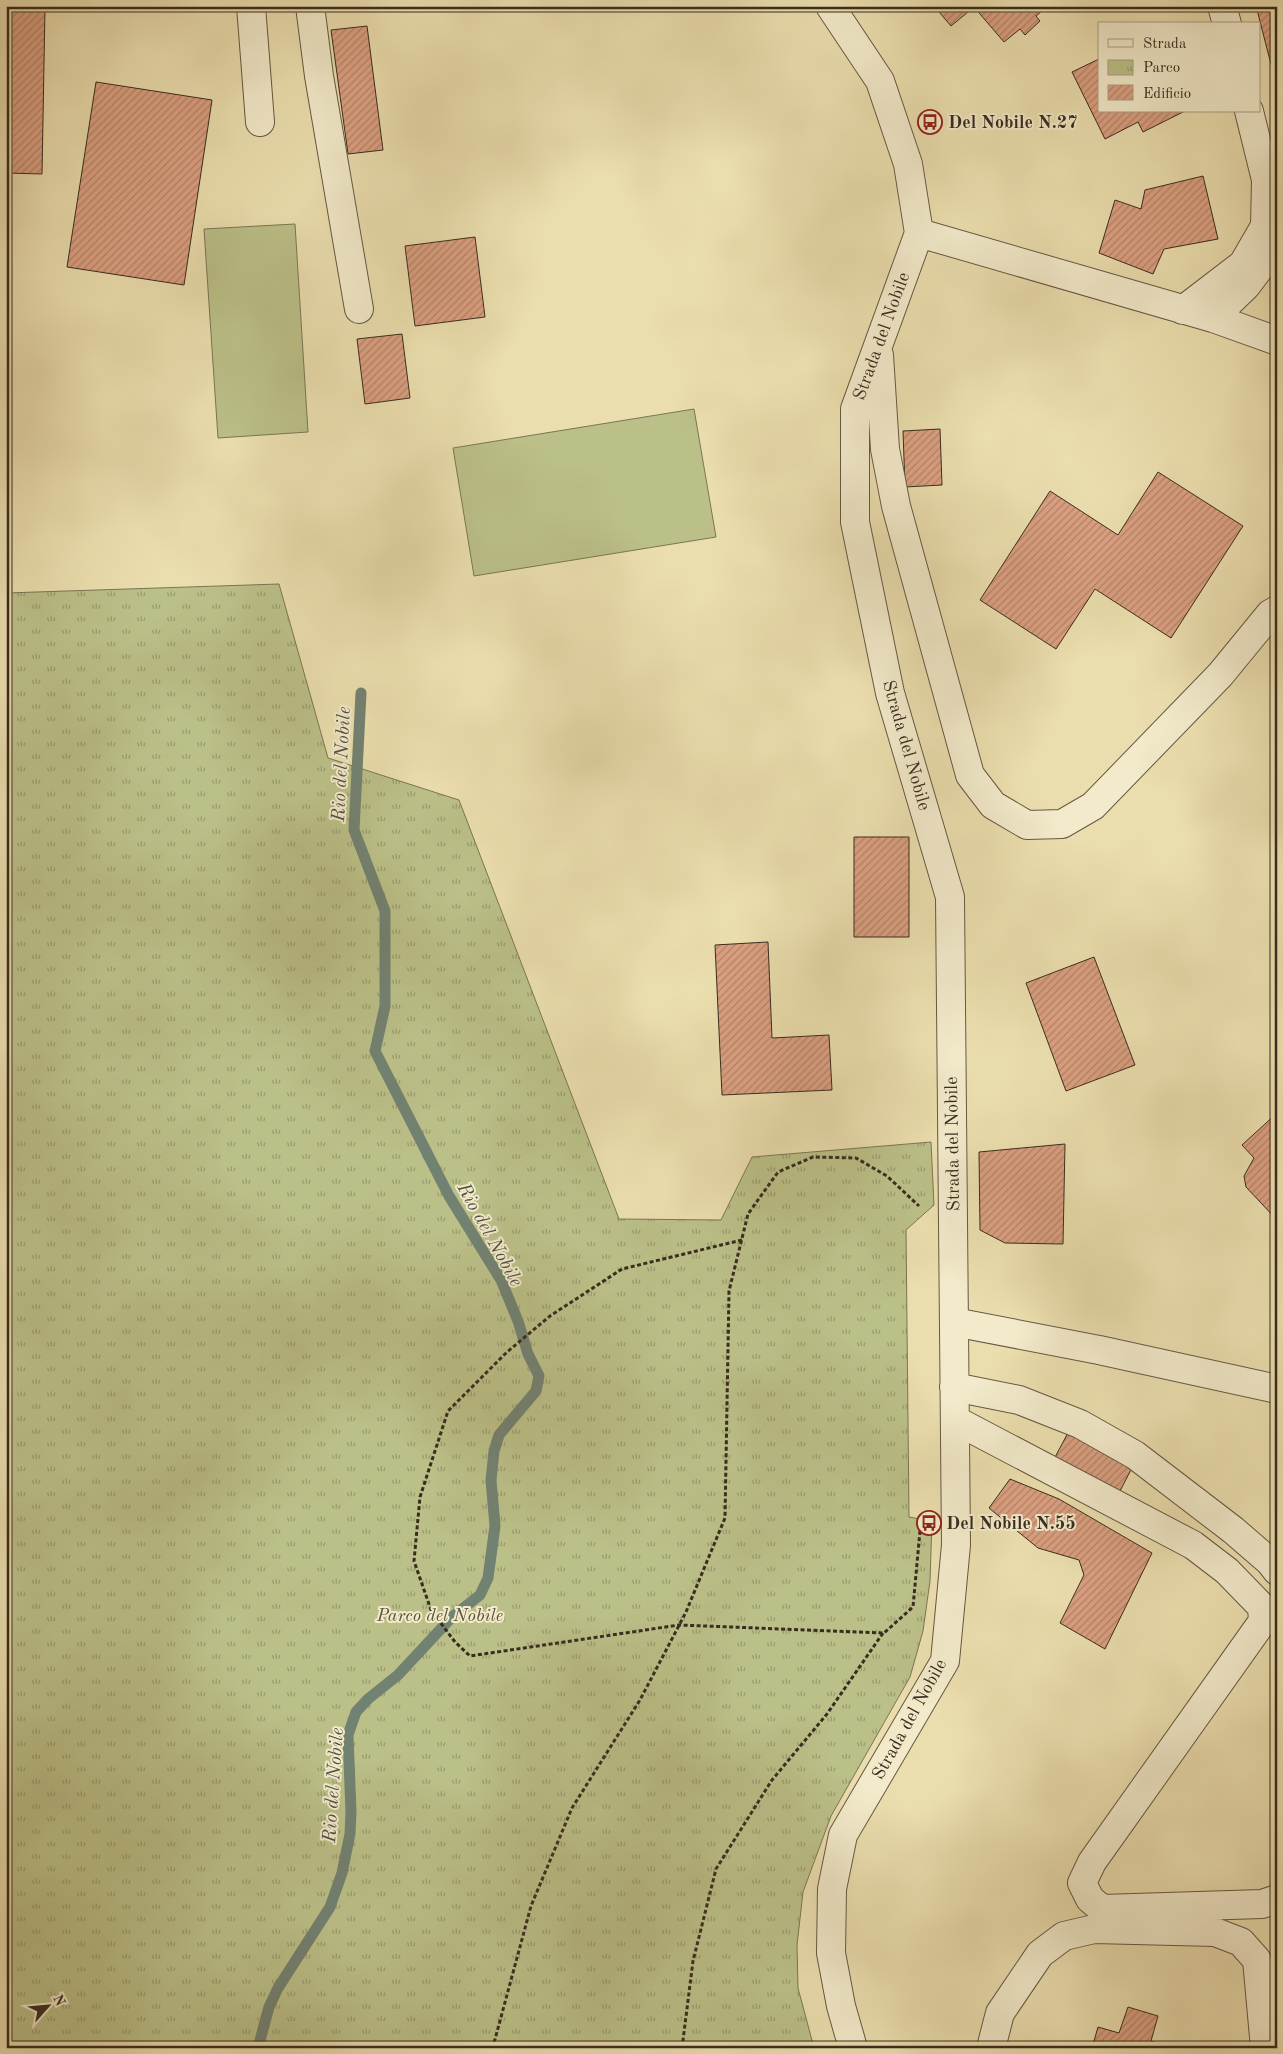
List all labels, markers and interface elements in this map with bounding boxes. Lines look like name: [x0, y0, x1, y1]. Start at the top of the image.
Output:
legend: [1098, 22, 1260, 112]
text: Strada: [1143, 37, 1187, 52]
text: Parco: [1143, 61, 1180, 76]
text: Edificio: [1143, 87, 1191, 102]
bus stop icon: Del Nobile N.27: [917, 109, 943, 135]
place label: Del Nobile N.27: [948, 114, 1078, 132]
street label: Strada del Nobile: [850, 270, 913, 403]
street label: Strada del Nobile: [879, 678, 933, 812]
water label: Rio del Nobile: [330, 706, 355, 823]
street label: Strada del Nobile: [943, 1077, 963, 1211]
water label: Rio del Nobile: [452, 1179, 525, 1290]
bus stop icon: Del Nobile N.55: [916, 1510, 942, 1536]
place label: Del Nobile N.55: [946, 1515, 1076, 1533]
park label: Parco del Nobile: [376, 1607, 503, 1625]
street label: Strada del Nobile: [869, 1656, 950, 1783]
water label: Rio del Nobile: [321, 1727, 348, 1844]
north arrow: [22, 1982, 72, 2032]
text: N: [50, 1993, 67, 2009]

